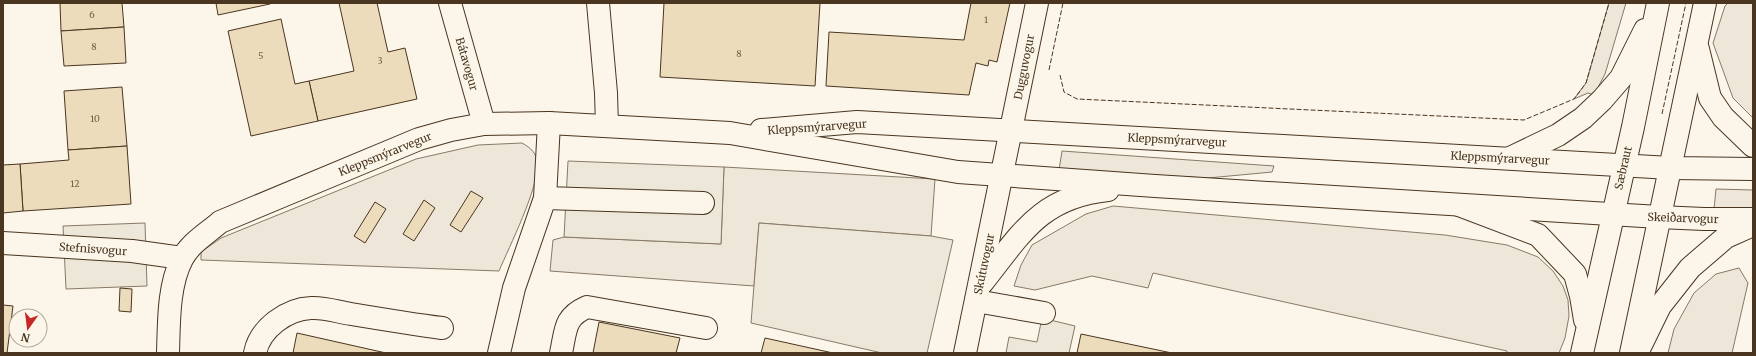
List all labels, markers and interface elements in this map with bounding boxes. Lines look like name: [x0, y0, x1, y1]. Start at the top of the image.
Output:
house number: 6: [89, 9, 95, 20]
house number: 1: [984, 14, 988, 25]
street label: Dugguvogur: [1011, 33, 1037, 101]
street label: Bátavogur: [453, 36, 481, 92]
house number: 8: [91, 41, 97, 52]
house number: 8: [736, 48, 742, 59]
house number: 5: [258, 50, 264, 61]
house number: 3: [377, 55, 383, 66]
house number: 10: [90, 113, 100, 124]
street label: Kleppsmýrarvegur: [767, 117, 867, 137]
street label: Kleppsmýrarvegur: [336, 129, 434, 179]
street label: Kleppsmýrarvegur: [1127, 130, 1227, 150]
street label: Sæbraut: [1611, 144, 1635, 191]
street label: Kleppsmýrarvegur: [1450, 148, 1550, 168]
house number: 12: [70, 178, 80, 189]
street label: Skeiðarvogur: [1647, 210, 1719, 226]
street label: Skútuvogur: [971, 232, 997, 296]
street label: Stefnisvogur: [59, 240, 127, 258]
north arrow: [8, 308, 48, 348]
text: N: [19, 330, 31, 346]

